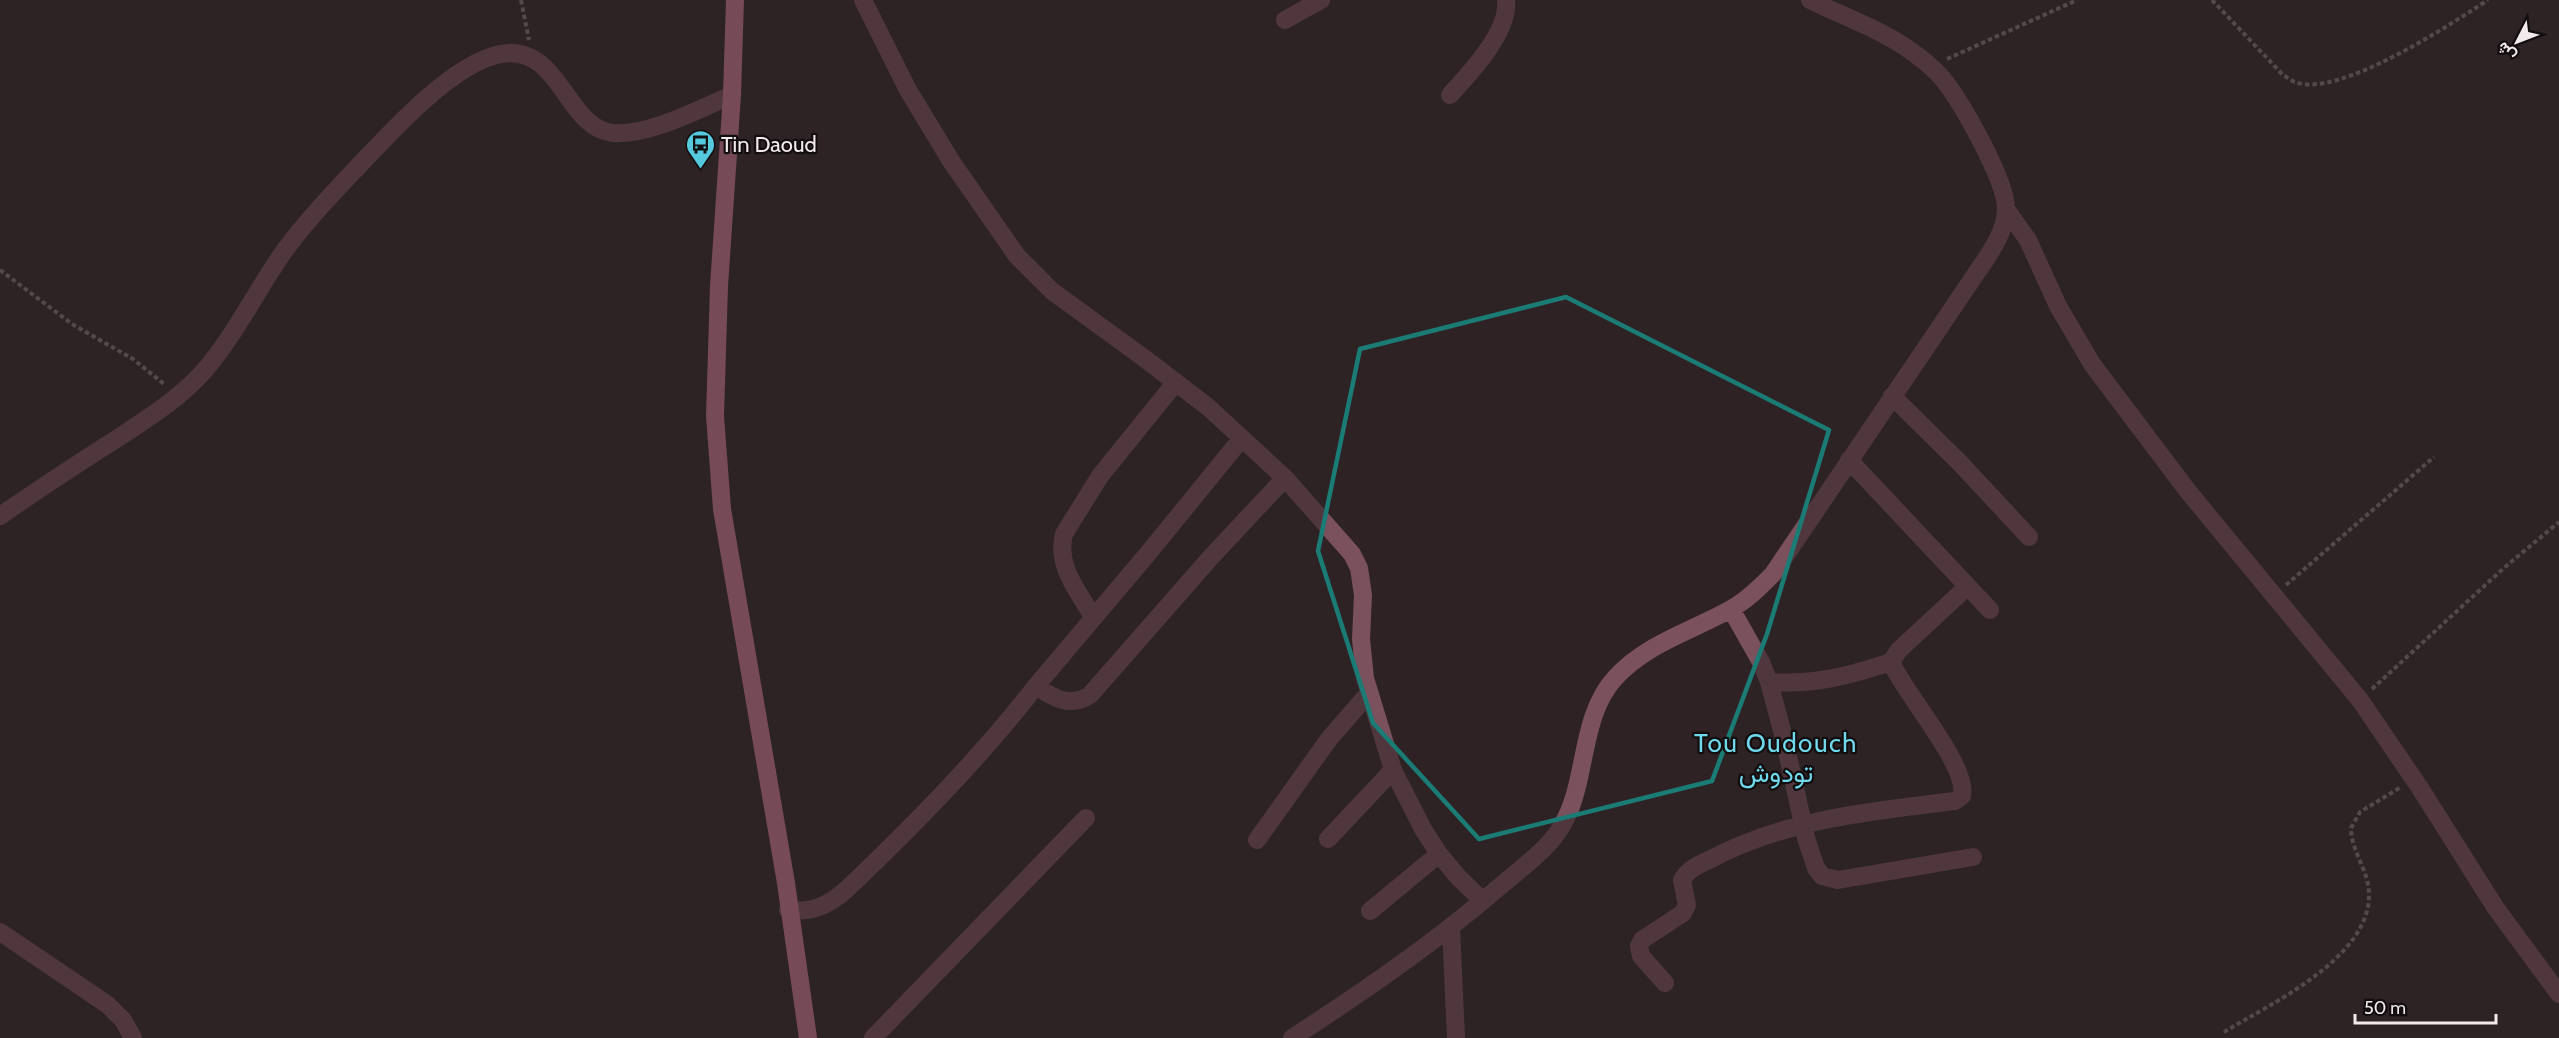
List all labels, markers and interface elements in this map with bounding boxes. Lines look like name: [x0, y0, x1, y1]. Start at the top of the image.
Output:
north arrow: [2487, 12, 2547, 72]
text: ش: [2493, 38, 2520, 65]
bus stop icon: Tin Daoud: [684, 128, 716, 170]
place label: Tin Daoud: [721, 131, 817, 158]
district label: Tou Oudouch تودوش: [1694, 727, 1858, 789]
scale bar: [2355, 987, 2496, 1025]
text: 50 m: [2364, 997, 2406, 1019]

